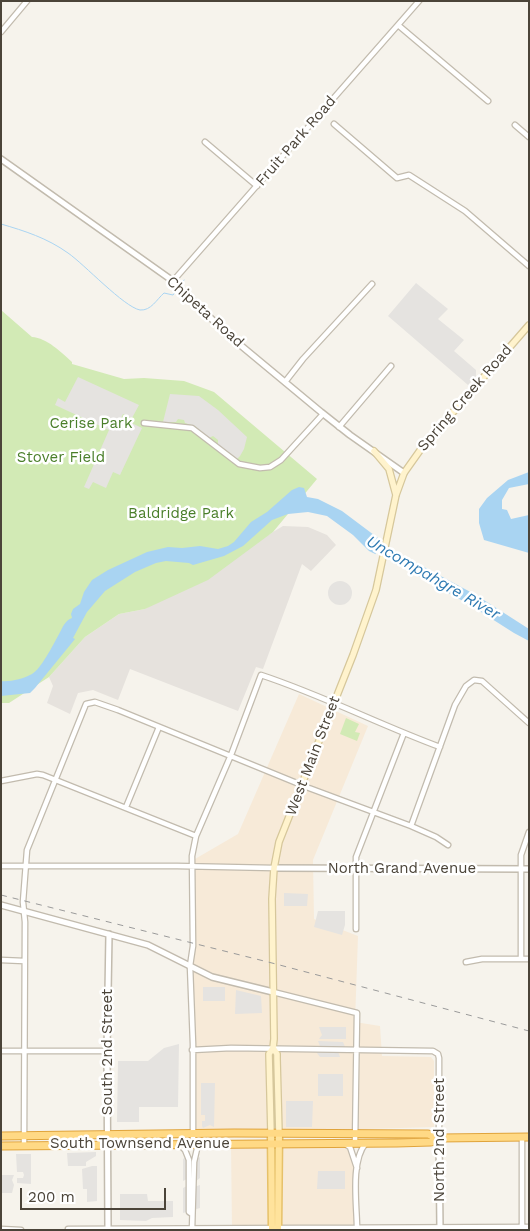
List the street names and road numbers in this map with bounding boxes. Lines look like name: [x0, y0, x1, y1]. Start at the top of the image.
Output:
street label: Fruit Park Road: [252, 92, 340, 190]
street label: Chipeta Road: [163, 273, 247, 351]
street label: Spring Creek Road: [414, 341, 516, 455]
street label: West Main Street: [282, 694, 344, 818]
street label: North Grand Avenue: [328, 860, 476, 878]
street label: South 2nd Street: [99, 989, 117, 1115]
street label: North 2nd Street: [431, 1078, 449, 1202]
street label: South Townsend Avenue: [50, 1135, 230, 1153]

